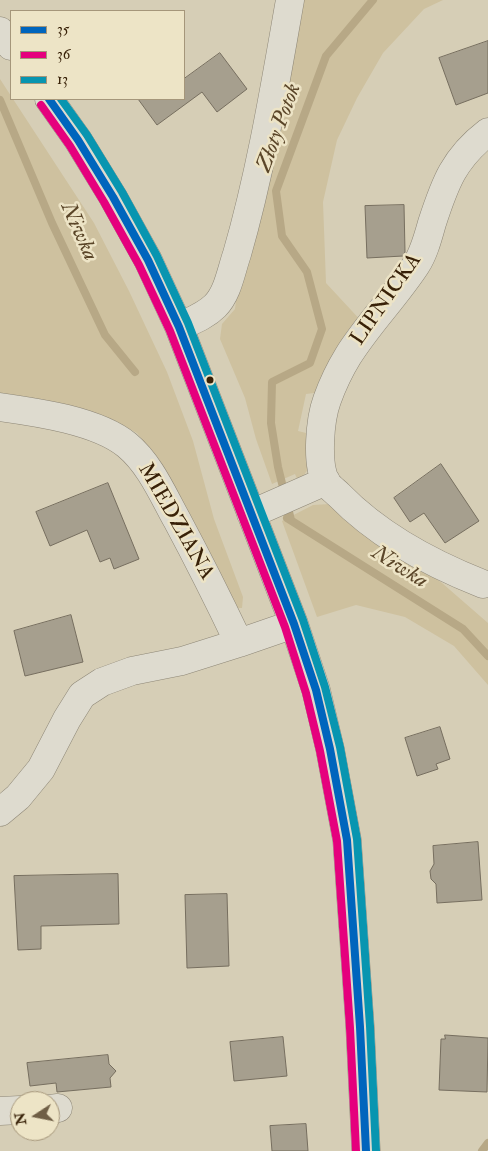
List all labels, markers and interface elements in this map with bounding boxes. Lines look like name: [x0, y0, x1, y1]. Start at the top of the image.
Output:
legend: [10, 10, 185, 100]
text: 35: [57, 20, 69, 39]
text: 36: [57, 45, 70, 64]
text: 13: [57, 70, 68, 89]
water label: Złoty Potok: [252, 80, 308, 176]
water label: Niwka: [54, 199, 102, 265]
street label: LIPNICKA: [346, 249, 428, 351]
unlabelled marker: [205, 375, 215, 385]
street label: MIEDZIANA: [132, 459, 218, 585]
water label: Niwka: [366, 541, 432, 595]
north arrow: [10, 1091, 60, 1141]
text: N: [11, 1111, 30, 1127]

